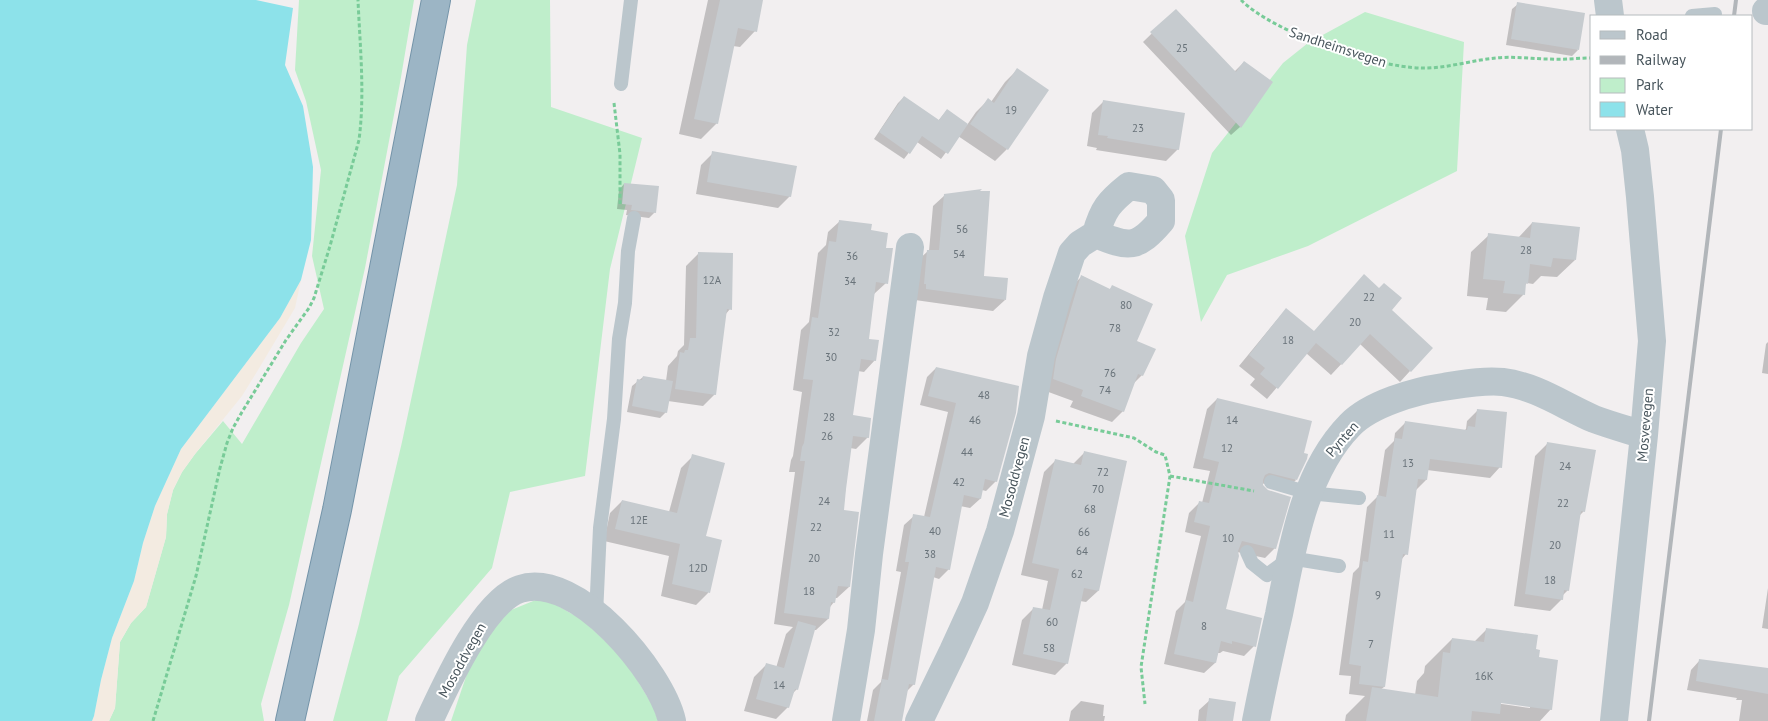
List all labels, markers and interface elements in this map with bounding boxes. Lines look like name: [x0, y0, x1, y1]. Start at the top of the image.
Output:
legend: [1590, 15, 1753, 130]
street label: Sandheimsvegen: [1287, 23, 1389, 71]
text: Road: [1636, 25, 1668, 44]
house number: 25: [1176, 41, 1188, 55]
text: Railway: [1636, 50, 1686, 69]
text: Park: [1636, 75, 1664, 94]
text: Water: [1636, 100, 1673, 119]
house number: 19: [1005, 103, 1017, 117]
house number: 23: [1132, 121, 1144, 135]
house number: 56: [956, 222, 968, 236]
house number: 28: [1520, 243, 1532, 257]
house number: 54: [953, 247, 965, 261]
house number: 36: [846, 249, 858, 263]
house number: 12A: [703, 273, 722, 287]
house number: 34: [844, 274, 856, 288]
house number: 22: [1363, 290, 1375, 304]
house number: 80: [1120, 298, 1132, 312]
house number: 20: [1349, 315, 1361, 329]
house number: 78: [1109, 321, 1121, 335]
house number: 32: [828, 325, 840, 339]
house number: 18: [1282, 333, 1294, 347]
house number: 30: [825, 350, 837, 364]
house number: 76: [1104, 366, 1116, 380]
house number: 74: [1099, 383, 1111, 397]
street label: Mosvevegen: [1633, 387, 1657, 463]
house number: 48: [978, 388, 990, 402]
house number: 28: [823, 410, 835, 424]
house number: 46: [969, 413, 981, 427]
house number: 14: [1226, 413, 1238, 427]
street label: Pynten: [1322, 417, 1362, 461]
house number: 26: [821, 429, 833, 443]
street label: Mosoddvegen: [995, 435, 1033, 519]
house number: 12: [1221, 441, 1233, 455]
house number: 44: [961, 445, 973, 459]
house number: 13: [1402, 456, 1414, 470]
house number: 24: [1559, 459, 1571, 473]
house number: 72: [1097, 465, 1109, 479]
house number: 42: [953, 475, 965, 489]
house number: 70: [1092, 482, 1104, 496]
house number: 24: [818, 494, 830, 508]
house number: 22: [1557, 496, 1569, 510]
house number: 68: [1084, 502, 1096, 516]
house number: 12E: [630, 513, 648, 527]
house number: 22: [810, 520, 822, 534]
house number: 40: [929, 524, 941, 538]
house number: 66: [1078, 525, 1090, 539]
house number: 11: [1383, 527, 1395, 541]
house number: 10: [1222, 531, 1234, 545]
house number: 20: [1549, 538, 1561, 552]
house number: 64: [1076, 544, 1088, 558]
house number: 38: [924, 547, 936, 561]
house number: 20: [808, 551, 820, 565]
house number: 12D: [688, 561, 708, 575]
house number: 62: [1071, 567, 1083, 581]
house number: 18: [1544, 573, 1556, 587]
house number: 18: [803, 584, 815, 598]
house number: 9: [1375, 588, 1381, 602]
house number: 60: [1046, 615, 1058, 629]
street label: Mosoddvegen: [434, 619, 490, 701]
house number: 8: [1201, 619, 1207, 633]
house number: 7: [1368, 637, 1374, 651]
house number: 58: [1043, 641, 1055, 655]
house number: 16K: [1475, 669, 1494, 683]
house number: 14: [773, 678, 785, 692]

